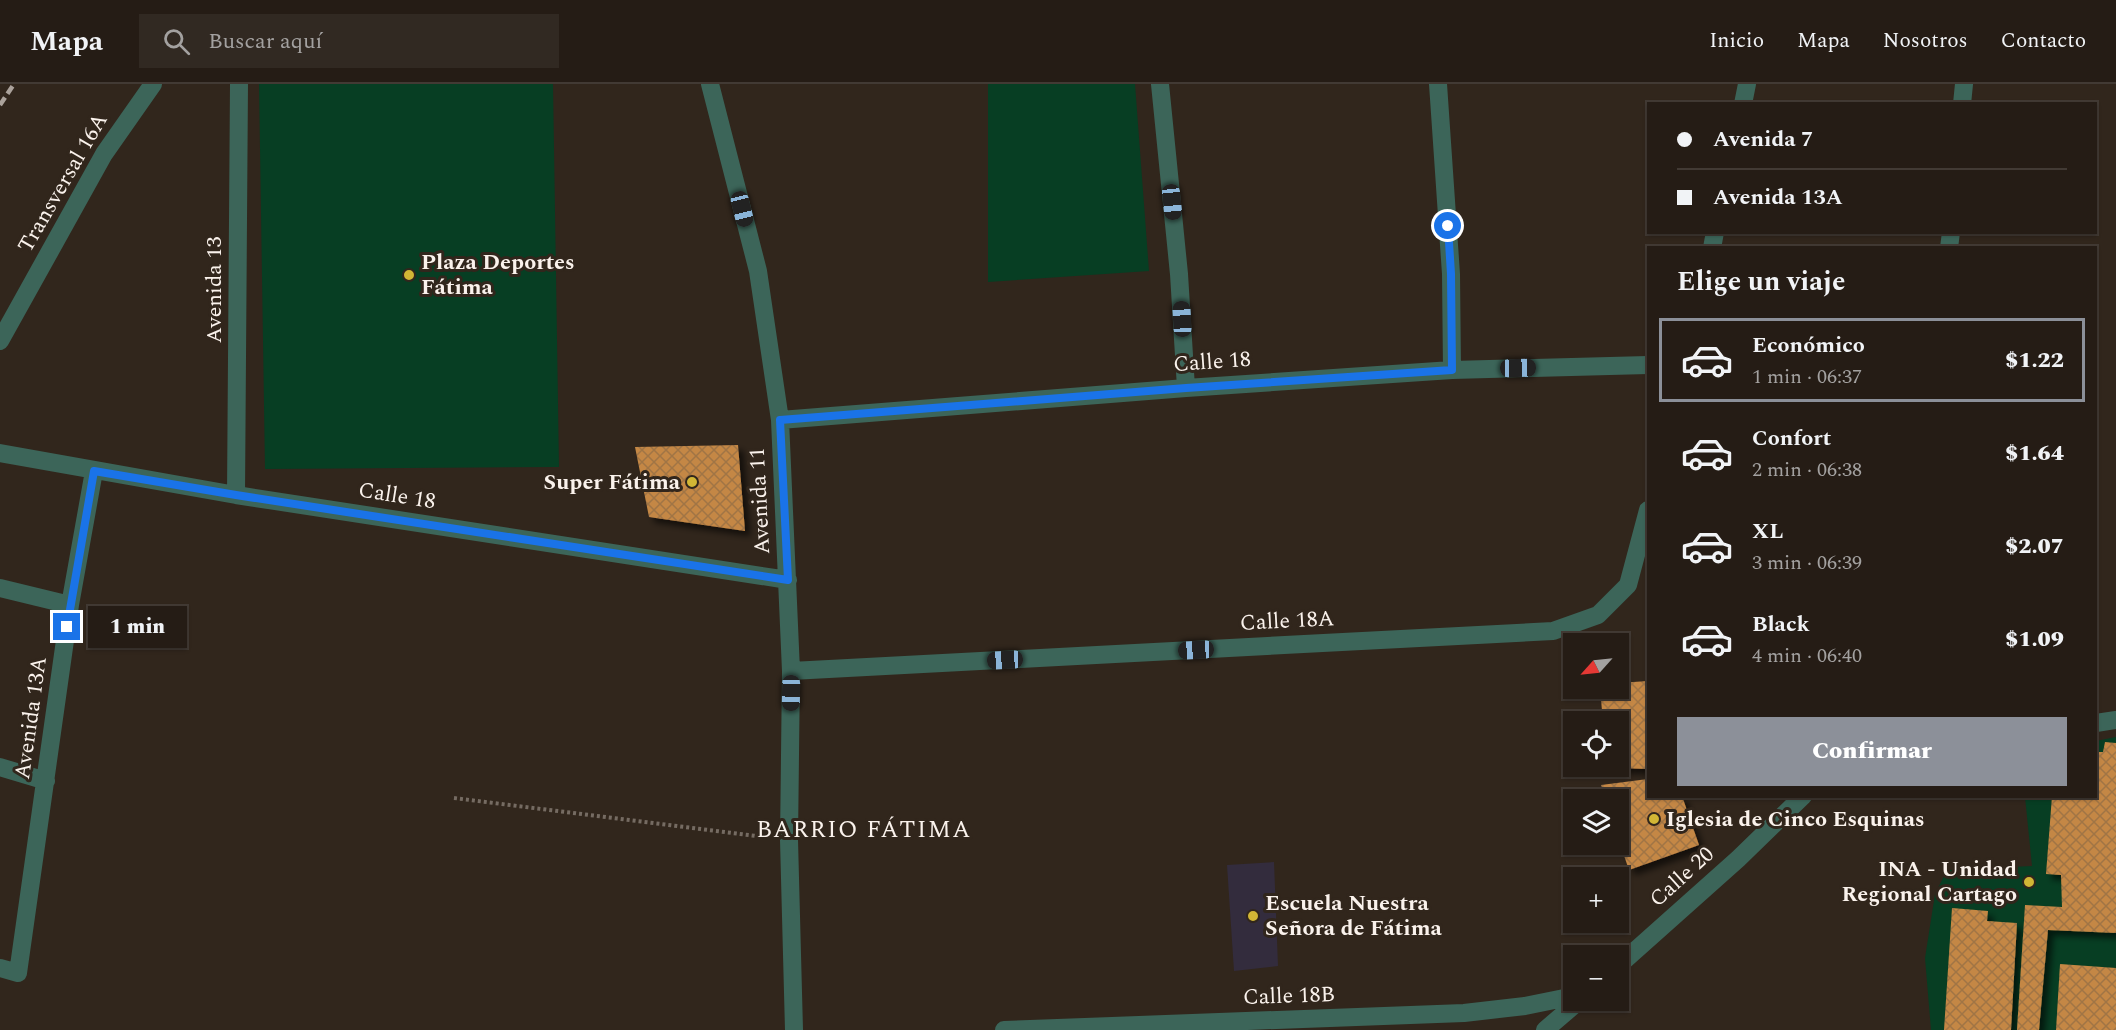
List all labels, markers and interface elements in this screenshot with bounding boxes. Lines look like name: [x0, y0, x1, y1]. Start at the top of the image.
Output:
search box: [139, 14, 559, 68]
text: Mapa: [30, 20, 103, 63]
icon: search: [160, 25, 193, 58]
text: Buscar aquí: [208, 25, 322, 58]
text: Inicio: [1709, 25, 1764, 57]
text: Mapa: [1797, 25, 1850, 57]
text: Nosotros: [1883, 25, 1968, 57]
text: Contacto: [2001, 25, 2086, 57]
street label: Transversal 16A: [10, 107, 116, 259]
text: Avenida 7: [1713, 123, 1813, 156]
text: Avenida 13A: [1713, 181, 1843, 214]
car: [1161, 183, 1183, 221]
car: [729, 189, 755, 229]
route start: [1434, 212, 1461, 239]
street label: Avenida 13: [198, 237, 231, 343]
place label: Plaza Deportes Fátima: [421, 246, 575, 304]
text: Elige un viaje: [1677, 261, 1845, 303]
marker: Plaza Deportes Fátima: [402, 268, 416, 282]
car: [1172, 301, 1192, 337]
text: Económico: [1752, 329, 1865, 362]
icon: car: [1680, 333, 1734, 387]
street label: Calle 18: [1172, 343, 1252, 381]
text: $1.22: [2005, 344, 2064, 377]
car: [1500, 359, 1536, 377]
text: 1 min · 06:37: [1752, 362, 1862, 392]
text: Confort: [1752, 422, 1831, 455]
icon: car: [1680, 426, 1734, 480]
text: $1.64: [2005, 437, 2064, 470]
street label: Avenida 11: [741, 447, 779, 555]
text: 2 min · 06:38: [1752, 455, 1862, 485]
place label: Super Fátima: [544, 466, 681, 499]
street label: Calle 18: [356, 474, 438, 518]
marker: Super Fátima: [685, 475, 699, 489]
text: XL: [1752, 515, 1783, 548]
icon: car: [1680, 519, 1734, 573]
text: $2.07: [2005, 530, 2064, 563]
text: 3 min · 06:39: [1752, 548, 1862, 578]
street label: Calle 18A: [1239, 602, 1335, 640]
callout: 1 min: [88, 606, 187, 648]
text: Black: [1752, 608, 1810, 641]
text: 1 min: [110, 612, 165, 642]
icon: car: [1680, 612, 1734, 666]
route end: [53, 613, 80, 640]
text: $1.09: [2005, 623, 2064, 656]
north arrow: [1563, 633, 1629, 699]
map controls: [1563, 633, 1629, 1011]
car: [1178, 640, 1214, 660]
text: 4 min · 06:40: [1752, 641, 1862, 671]
car: [987, 650, 1023, 670]
street label: Avenida 13A: [6, 655, 56, 781]
car: [782, 675, 800, 711]
button: locate: [1563, 711, 1629, 777]
button: Confirmar: [1677, 717, 2067, 786]
button: layers: [1563, 789, 1629, 855]
place label: Iglesia de Cinco Esquinas: [1666, 803, 1925, 836]
district label: BARRIO FÁTIMA: [756, 812, 972, 848]
marker: Iglesia de Cinco Esquinas: [1647, 812, 1661, 826]
street label: Calle 20: [1642, 839, 1722, 915]
place label: INA - Unidad Regional Cartago: [1842, 853, 2017, 911]
button: +: [1563, 867, 1629, 933]
marker: INA - Unidad Regional Cartago: [2022, 875, 2036, 889]
place label: Escuela Nuestra Señora de Fátima: [1265, 887, 1442, 945]
marker: Escuela Nuestra Señora de Fátima: [1246, 909, 1260, 923]
button: −: [1563, 945, 1629, 1011]
street label: Calle 18B: [1242, 978, 1336, 1014]

